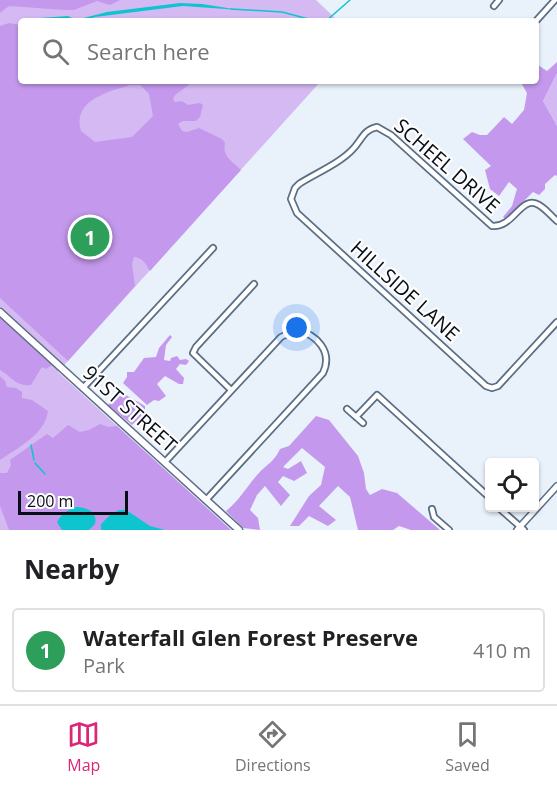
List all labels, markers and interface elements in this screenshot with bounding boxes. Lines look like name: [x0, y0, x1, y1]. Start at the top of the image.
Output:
search box: [18, 18, 539, 84]
icon: search: [39, 35, 72, 68]
text: Search here: [87, 36, 210, 66]
street label: SCHEEL DRIVE: [389, 112, 506, 219]
pin: 1: [70, 214, 110, 260]
street label: HILLSIDE LANE: [345, 234, 466, 347]
your location: [282, 313, 311, 342]
street label: 91ST STREET: [78, 359, 183, 458]
map controls: [485, 458, 539, 512]
button: locate: [485, 458, 539, 512]
scale bar: [18, 488, 128, 516]
text: 200 m: [27, 490, 73, 512]
text: Nearby: [24, 551, 119, 587]
text: Waterfall Glen Forest Preserve: [83, 622, 418, 652]
text: 1: [40, 637, 51, 664]
text: 410 m: [473, 637, 531, 664]
text: Park: [83, 652, 125, 679]
tab: Map: [67, 718, 100, 776]
tab: Directions: [235, 718, 311, 776]
tab: Saved: [445, 718, 490, 776]

